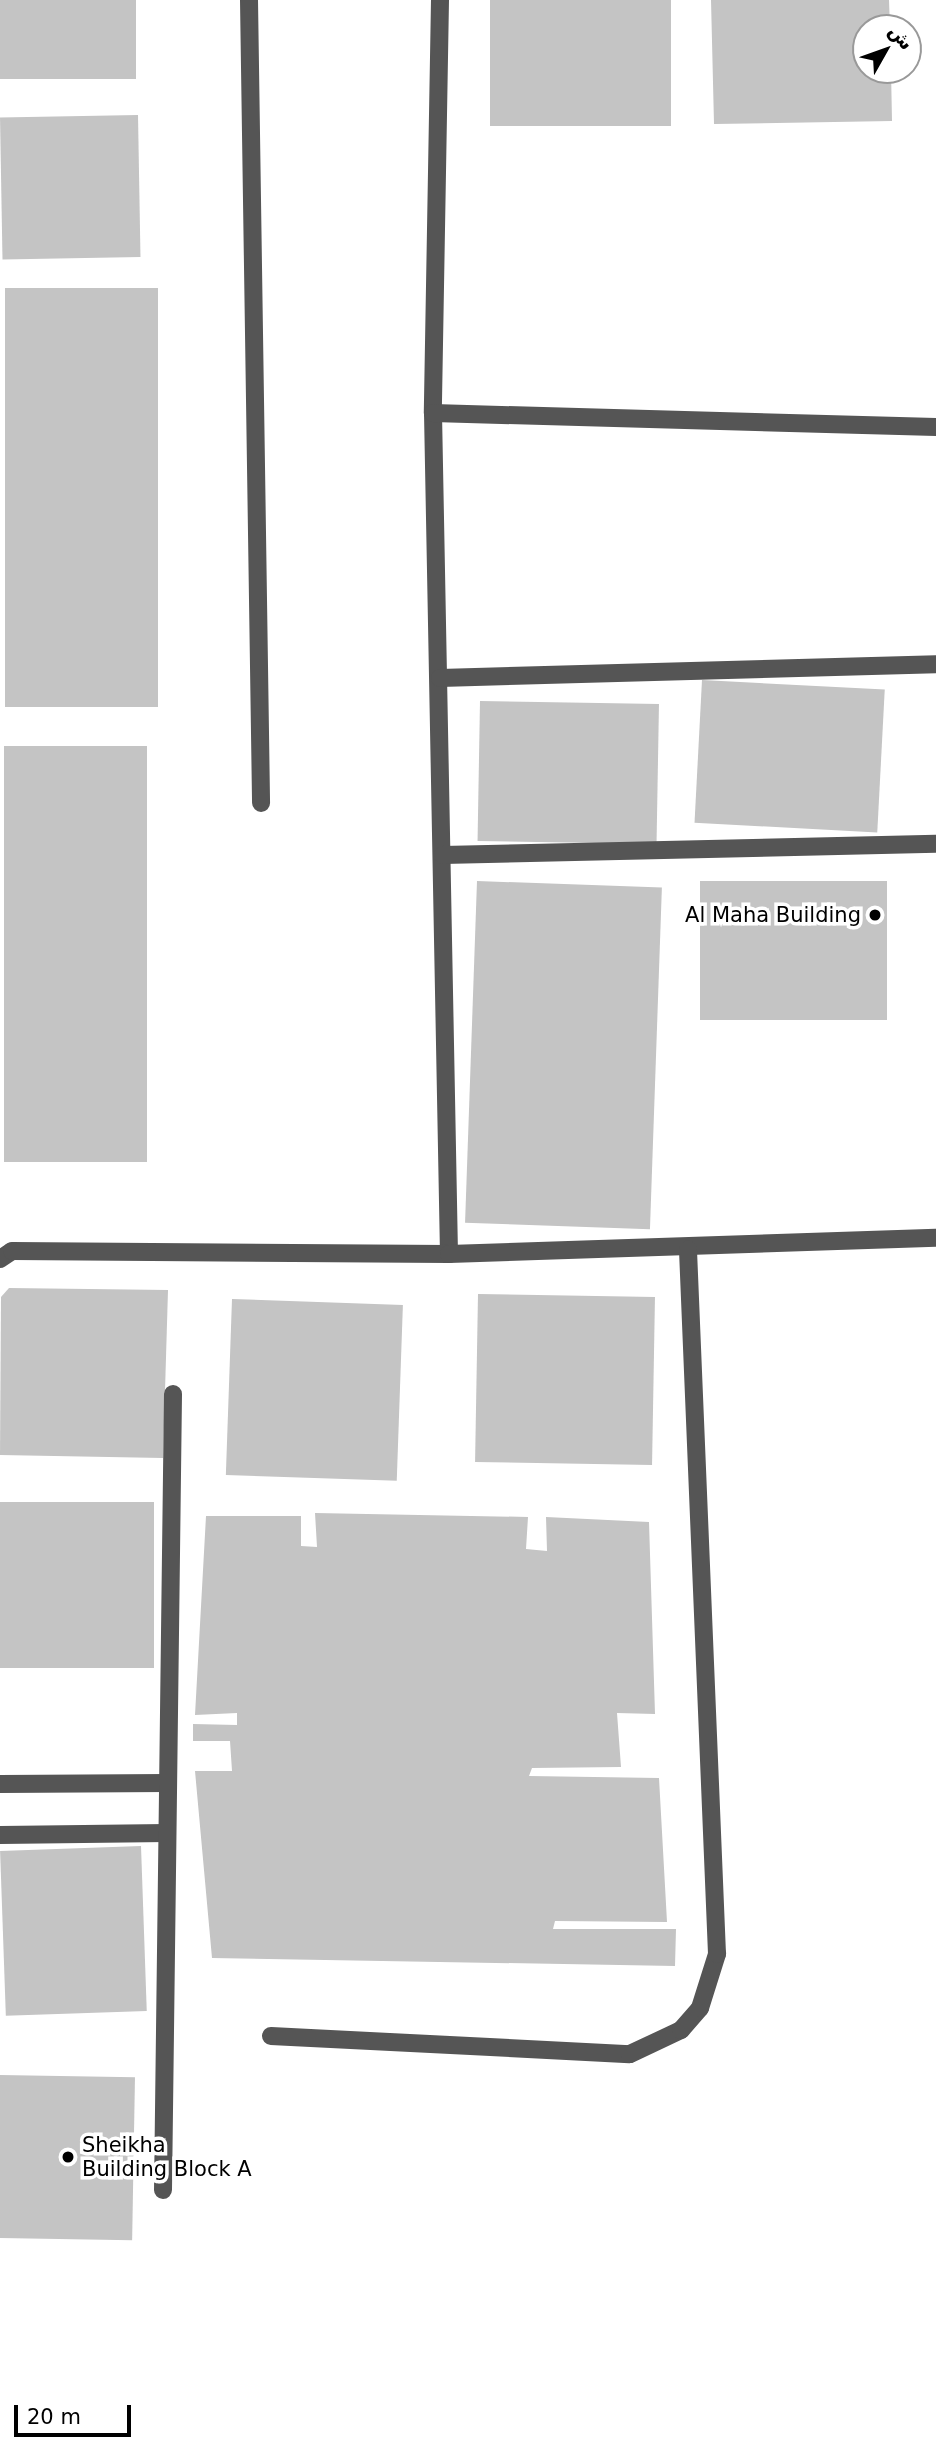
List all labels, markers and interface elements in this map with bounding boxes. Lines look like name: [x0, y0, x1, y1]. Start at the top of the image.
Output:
north arrow: [852, 14, 922, 84]
text: ش: [885, 20, 918, 54]
place label: Al Maha Building: [685, 902, 861, 928]
marker: Al Maha Building: [867, 907, 883, 923]
place label: Sheikha Building Block A: [82, 2132, 252, 2182]
marker: Sheikha Building Block A: [60, 2149, 76, 2165]
scale bar: [18, 2392, 135, 2436]
text: 20 m: [27, 2405, 81, 2429]

